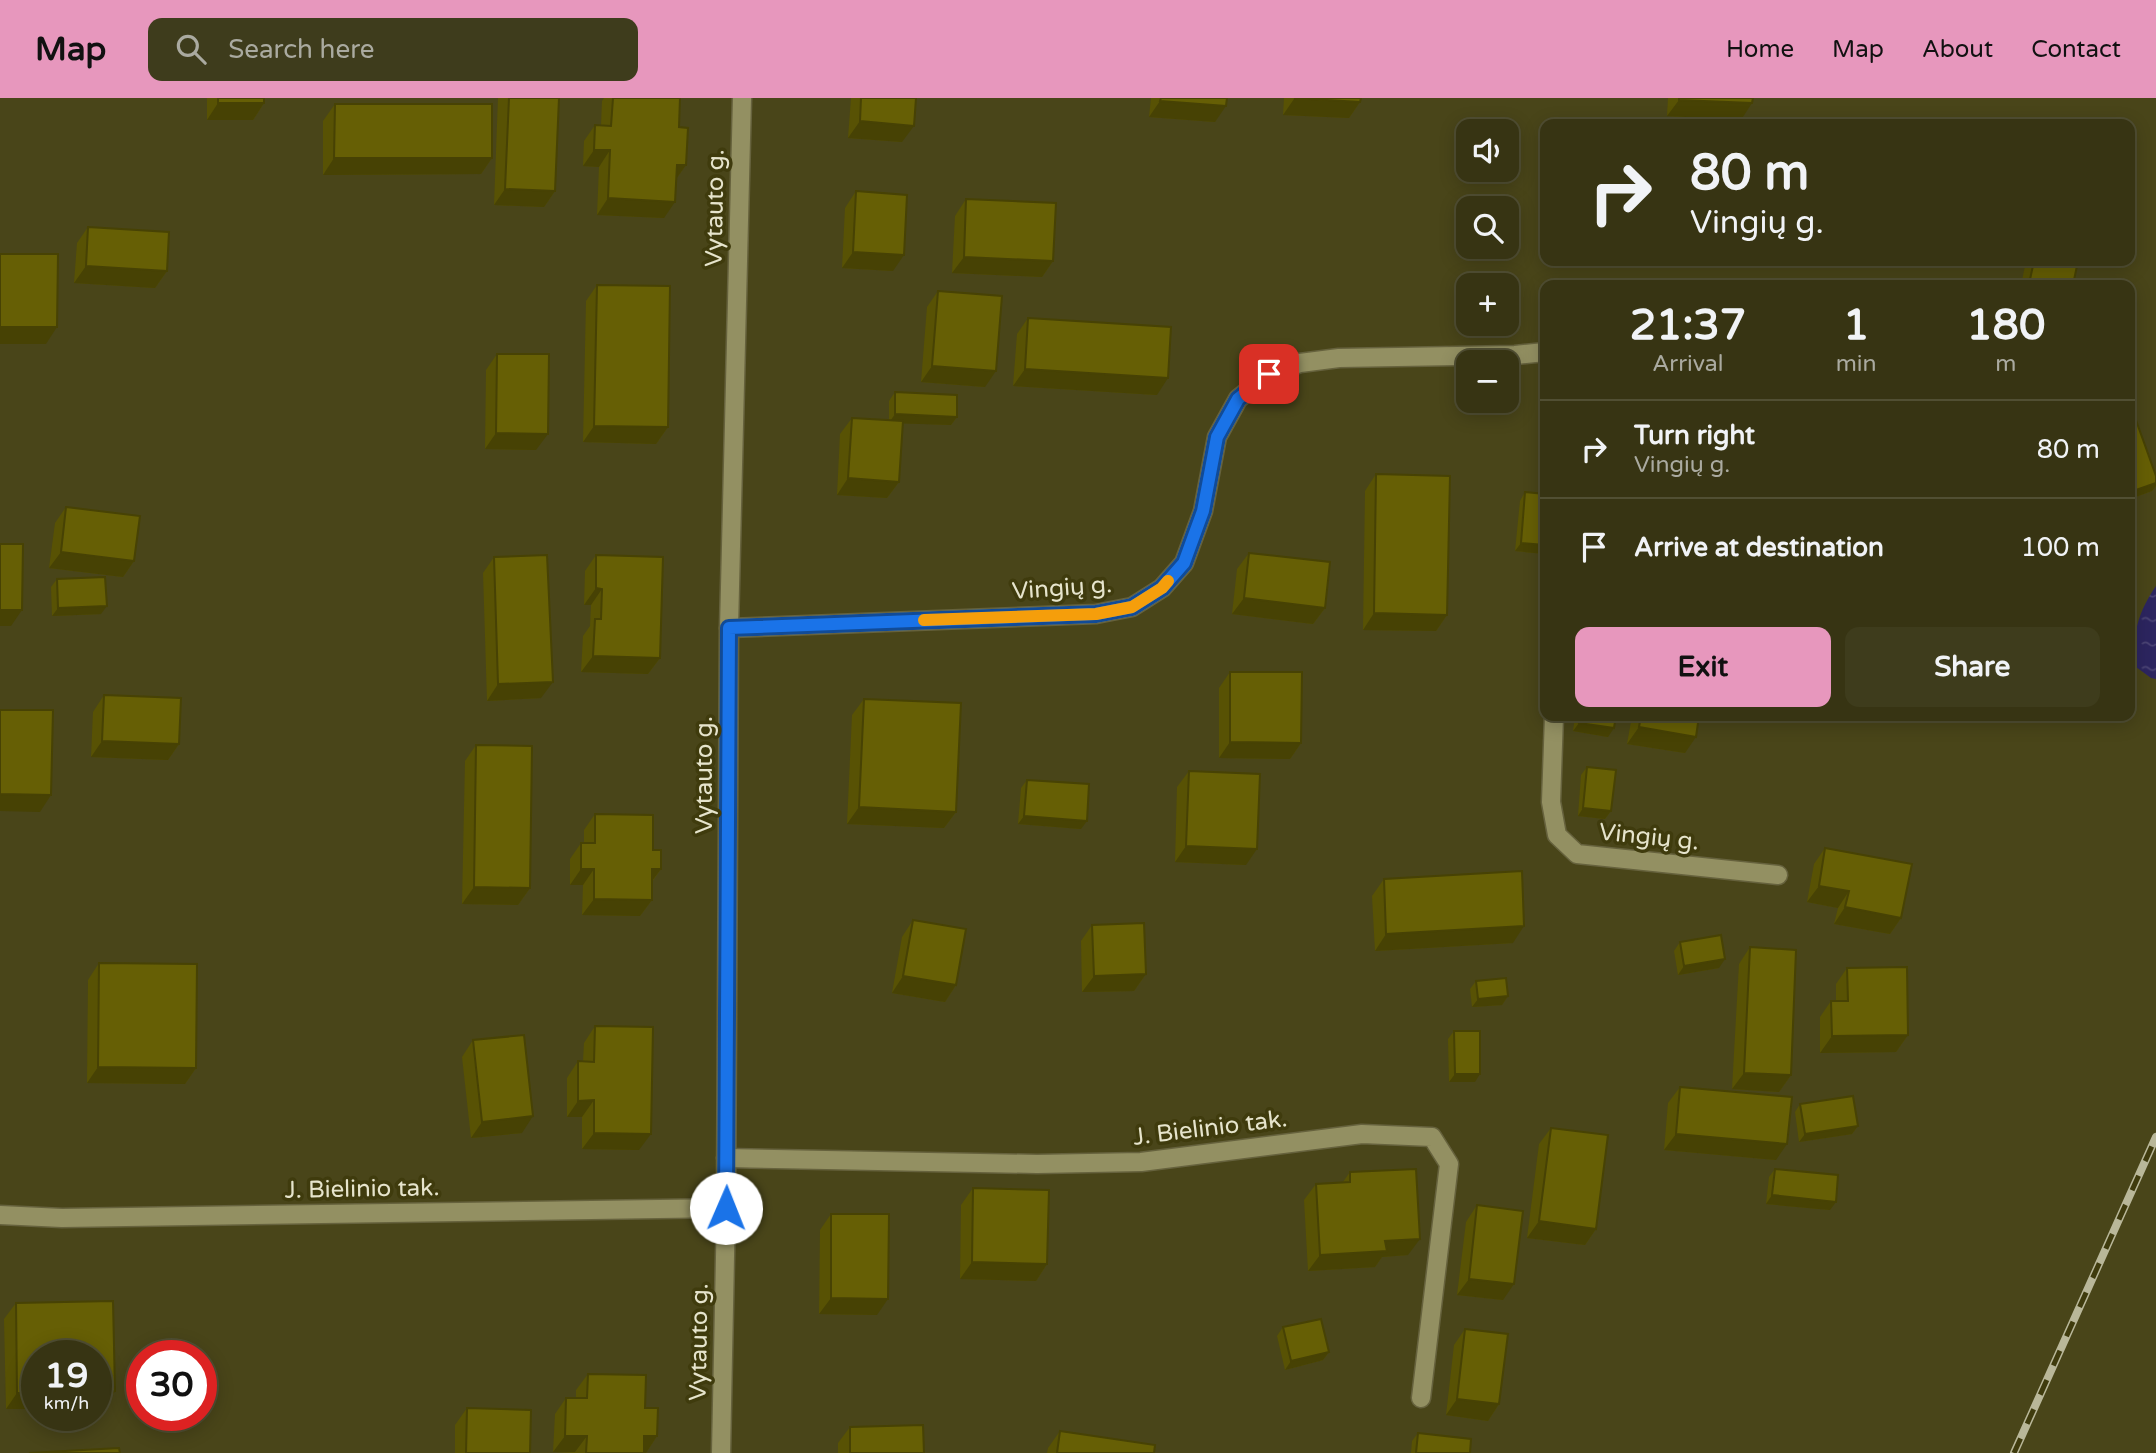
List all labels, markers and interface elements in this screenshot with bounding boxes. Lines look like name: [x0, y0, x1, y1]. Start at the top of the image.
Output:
search box: [148, 18, 638, 81]
text: Map: [35, 30, 106, 69]
icon: search: [172, 30, 210, 68]
text: Search here: [228, 34, 374, 65]
text: Home: [1726, 35, 1794, 64]
text: Map: [1832, 35, 1884, 64]
text: About: [1922, 35, 1993, 64]
text: Contact: [2031, 35, 2121, 64]
map controls: [1456, 119, 1519, 413]
button: sound: [1456, 119, 1519, 182]
text: 80 m: [1690, 144, 1809, 203]
icon: right: [1575, 147, 1666, 238]
street label: Vytauto g.: [699, 149, 731, 267]
button: search: [1456, 196, 1519, 259]
text: Vingių g.: [1690, 204, 1824, 242]
button: +: [1456, 273, 1519, 336]
text: 21:37: [1630, 300, 1746, 351]
text: 1: [1843, 300, 1869, 351]
text: 180: [1966, 300, 2045, 351]
pin: [1239, 344, 1299, 404]
button: −: [1456, 350, 1519, 413]
text: Arrival: [1652, 350, 1723, 378]
text: min: [1836, 350, 1877, 378]
text: m: [1995, 350, 2016, 378]
icon: arrive: [1250, 355, 1288, 393]
text: Turn right: [1634, 420, 1755, 451]
icon: right: [1575, 430, 1613, 468]
text: 80 m: [2037, 434, 2100, 465]
text: Vingių g.: [1634, 451, 1730, 479]
icon: arrive: [1575, 528, 1613, 566]
text: Arrive at destination: [1634, 532, 1884, 563]
text: 100 m: [2020, 532, 2100, 563]
street label: Vingių g.: [1011, 570, 1113, 606]
button: Exit: [1575, 627, 1831, 707]
button: Share: [1845, 627, 2100, 707]
street label: Vytauto g.: [690, 716, 719, 834]
street label: Vingių g.: [1598, 817, 1700, 857]
street label: J. Bielinio tak.: [1131, 1104, 1289, 1152]
position arrow: [689, 1171, 763, 1245]
street label: J. Bielinio tak.: [284, 1173, 440, 1205]
street label: Vytauto g.: [683, 1283, 715, 1401]
speed limit sign: 30: [126, 1340, 217, 1431]
text: 19: [45, 1355, 88, 1397]
text: km/h: [44, 1392, 89, 1414]

